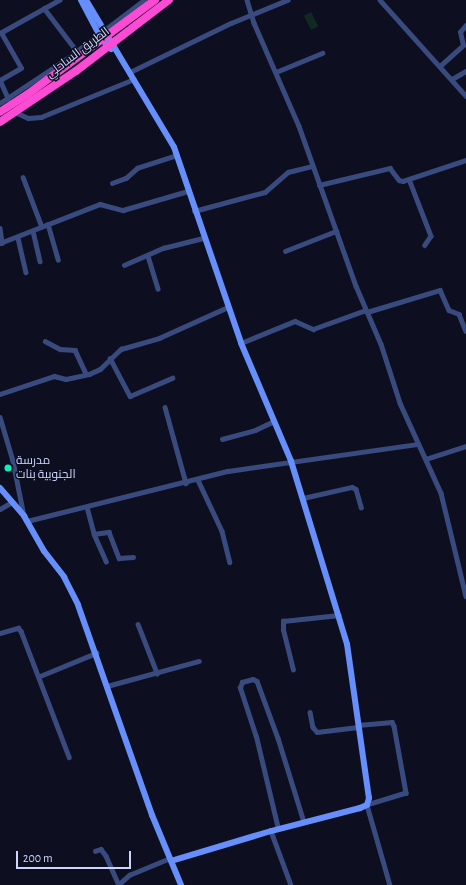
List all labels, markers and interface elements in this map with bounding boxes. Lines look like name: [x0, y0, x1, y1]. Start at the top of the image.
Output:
street label: الطريق الساحلي: [43, 24, 113, 82]
place label: مدرسة الجنوبية بنات: [16, 454, 76, 482]
marker: مدرسة الجنوبية بنات: [3, 463, 13, 473]
scale bar: [18, 843, 133, 869]
text: 200 m: [23, 852, 53, 864]

